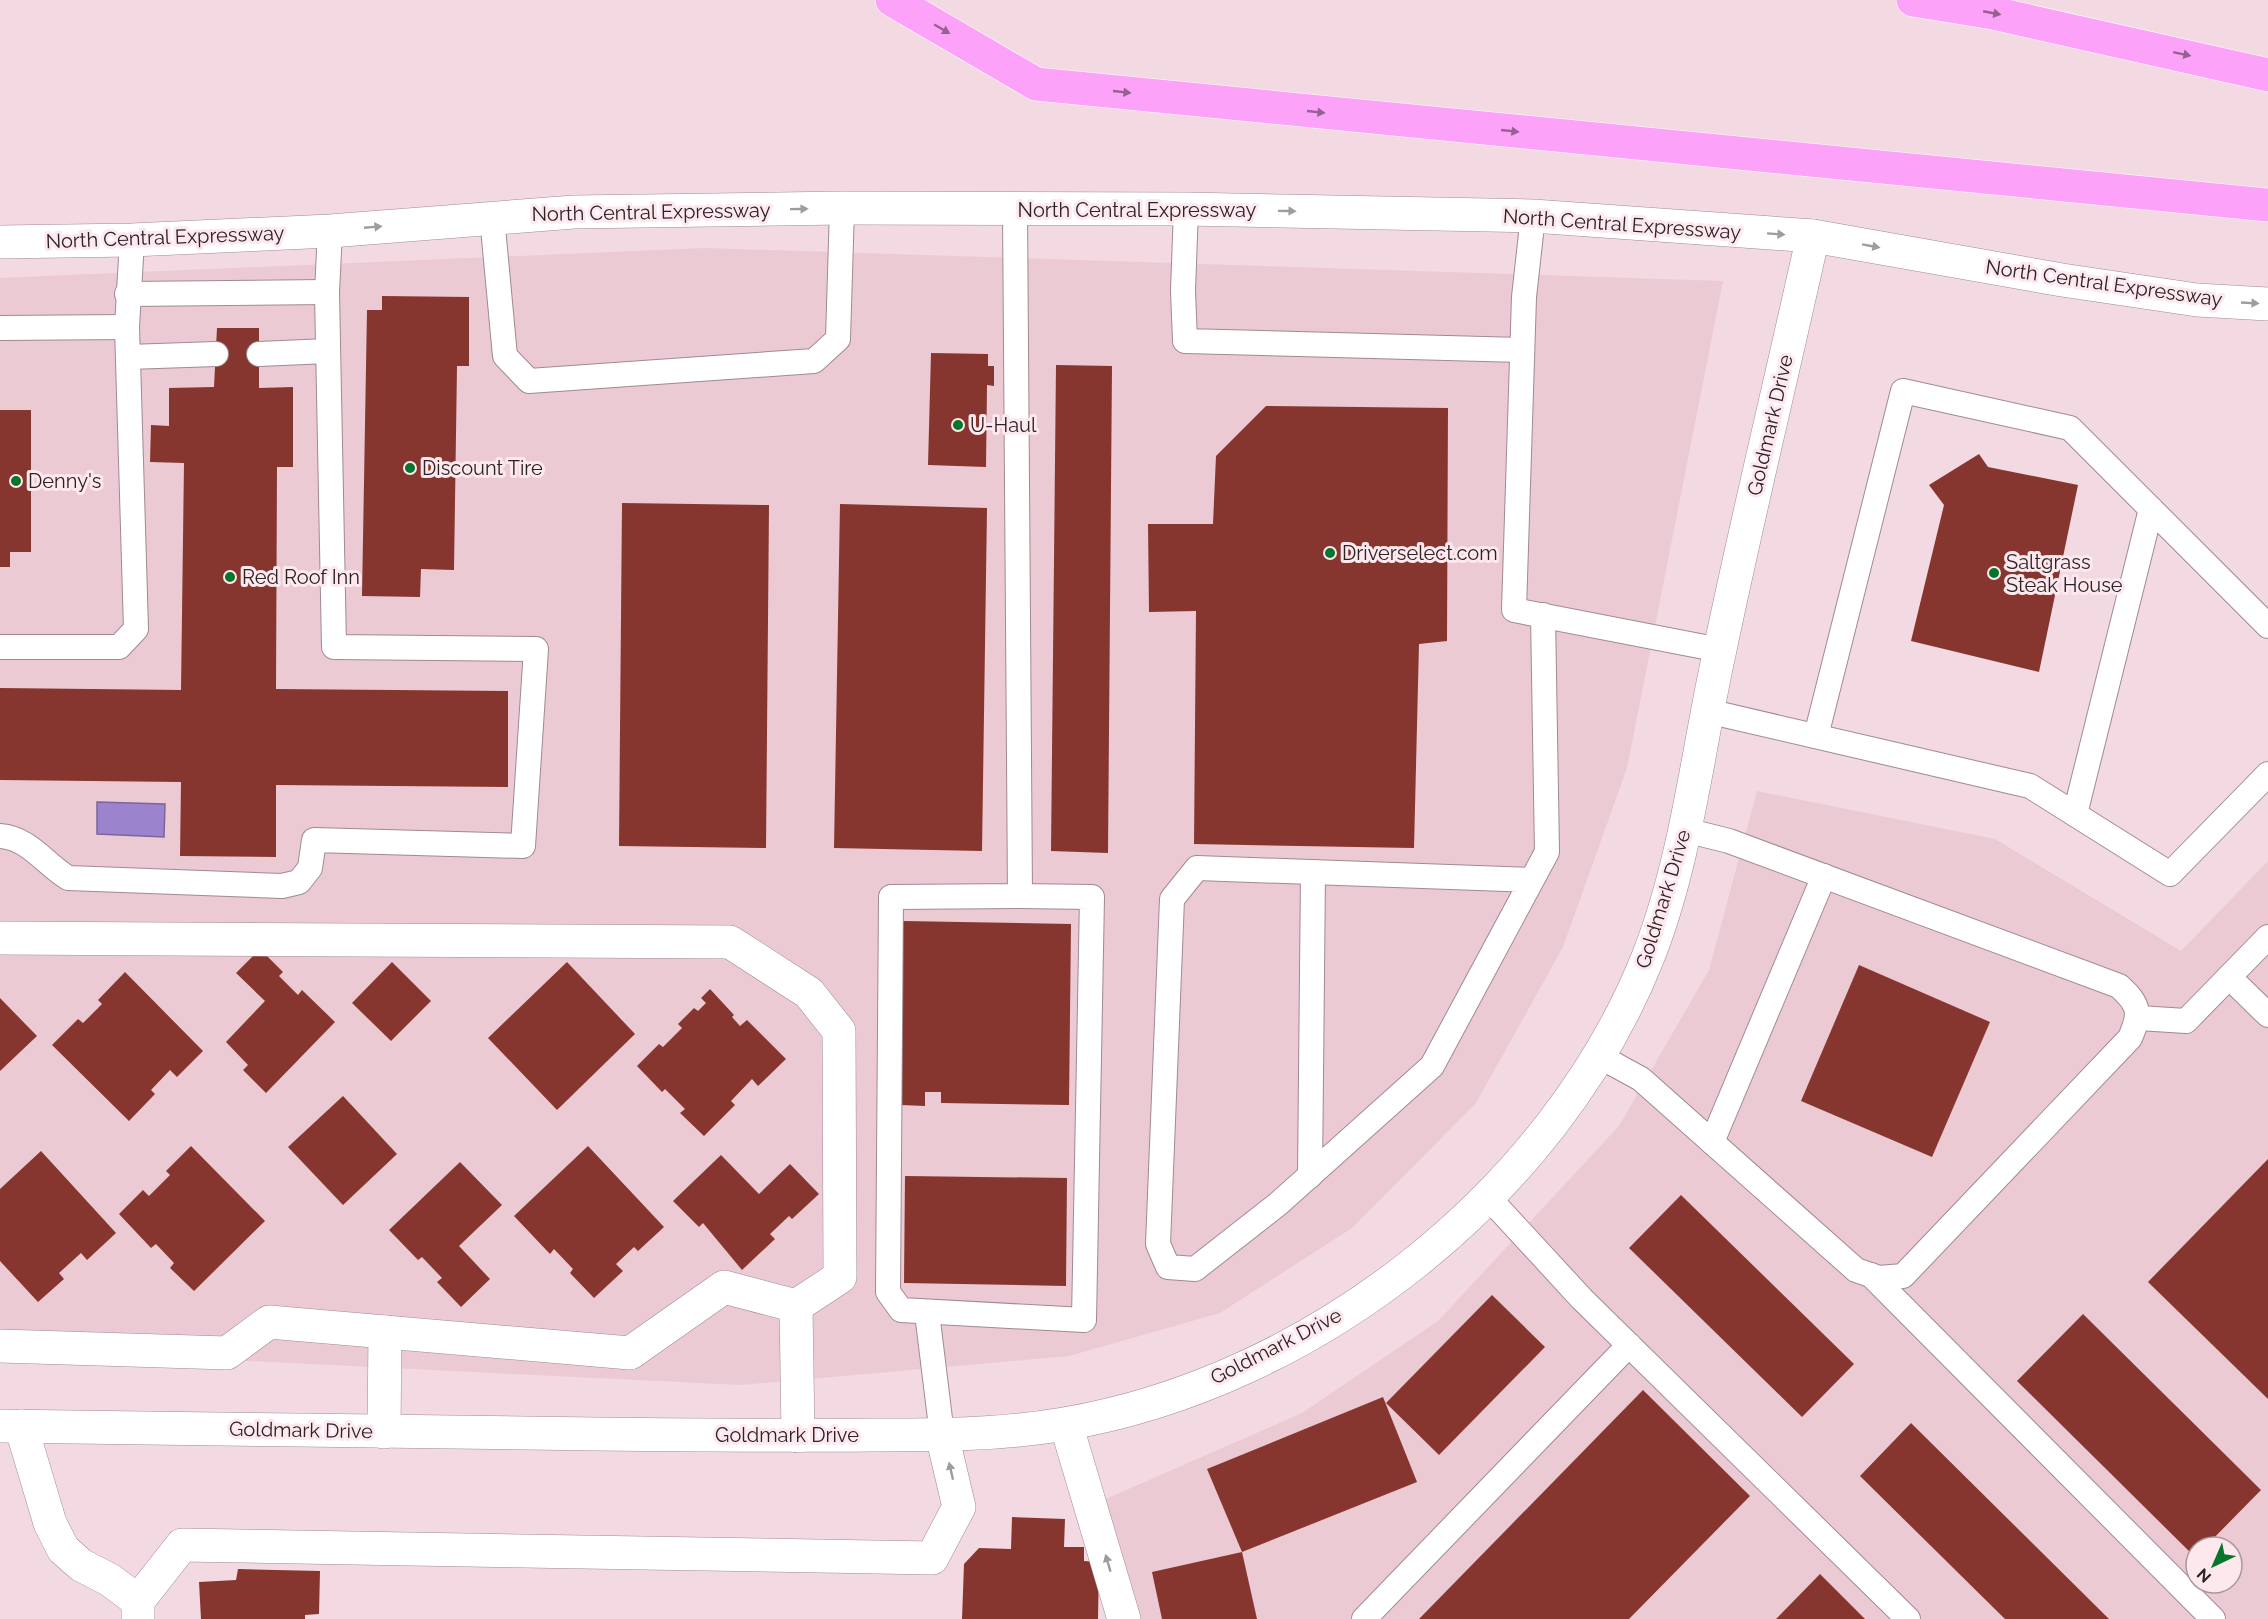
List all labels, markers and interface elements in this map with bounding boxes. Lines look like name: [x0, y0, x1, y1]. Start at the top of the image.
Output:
one-way arrow: [1982, 9, 2001, 18]
one-way arrow: [934, 24, 950, 35]
one-way arrow: [2173, 49, 2192, 59]
one-way arrow: [1113, 87, 1132, 97]
one-way arrow: [1307, 107, 1326, 117]
one-way arrow: [1501, 126, 1520, 136]
street label: North Central Expressway: [531, 198, 771, 226]
street label: North Central Expressway: [1018, 198, 1257, 222]
one-way arrow: [789, 204, 808, 213]
street label: North Central Expressway: [1502, 204, 1742, 244]
one-way arrow: [1278, 207, 1297, 216]
street label: North Central Expressway: [45, 221, 285, 253]
one-way arrow: [364, 222, 383, 232]
one-way arrow: [1766, 229, 1785, 239]
one-way arrow: [1861, 242, 1880, 251]
street label: North Central Expressway: [1984, 255, 2224, 312]
one-way arrow: [2241, 298, 2260, 307]
street label: Goldmark Drive: [1742, 352, 1798, 498]
place label: U-Haul: [970, 413, 1037, 437]
marker: U-Haul: [951, 418, 965, 432]
place label: Discount Tire: [422, 456, 543, 480]
marker: Discount Tire: [403, 461, 417, 475]
place label: Denny's: [28, 469, 101, 493]
marker: Denny's: [9, 474, 23, 488]
place label: Driverselect.com: [1342, 541, 1498, 565]
marker: Driverselect.com: [1323, 546, 1337, 560]
place label: Saltgrass Steak House: [2006, 550, 2123, 597]
place label: Red Roof Inn: [242, 565, 360, 589]
marker: Saltgrass Steak House: [1987, 566, 2001, 580]
marker: Red Roof Inn: [223, 570, 237, 584]
street label: Goldmark Drive: [1630, 826, 1696, 971]
street label: Goldmark Drive: [1206, 1303, 1346, 1389]
street label: Goldmark Drive: [229, 1417, 373, 1443]
street label: Goldmark Drive: [715, 1423, 859, 1447]
one-way arrow: [945, 1462, 955, 1480]
north arrow: [2184, 1535, 2244, 1595]
one-way arrow: [1103, 1554, 1112, 1572]
text: N: [2193, 1564, 2215, 1587]

